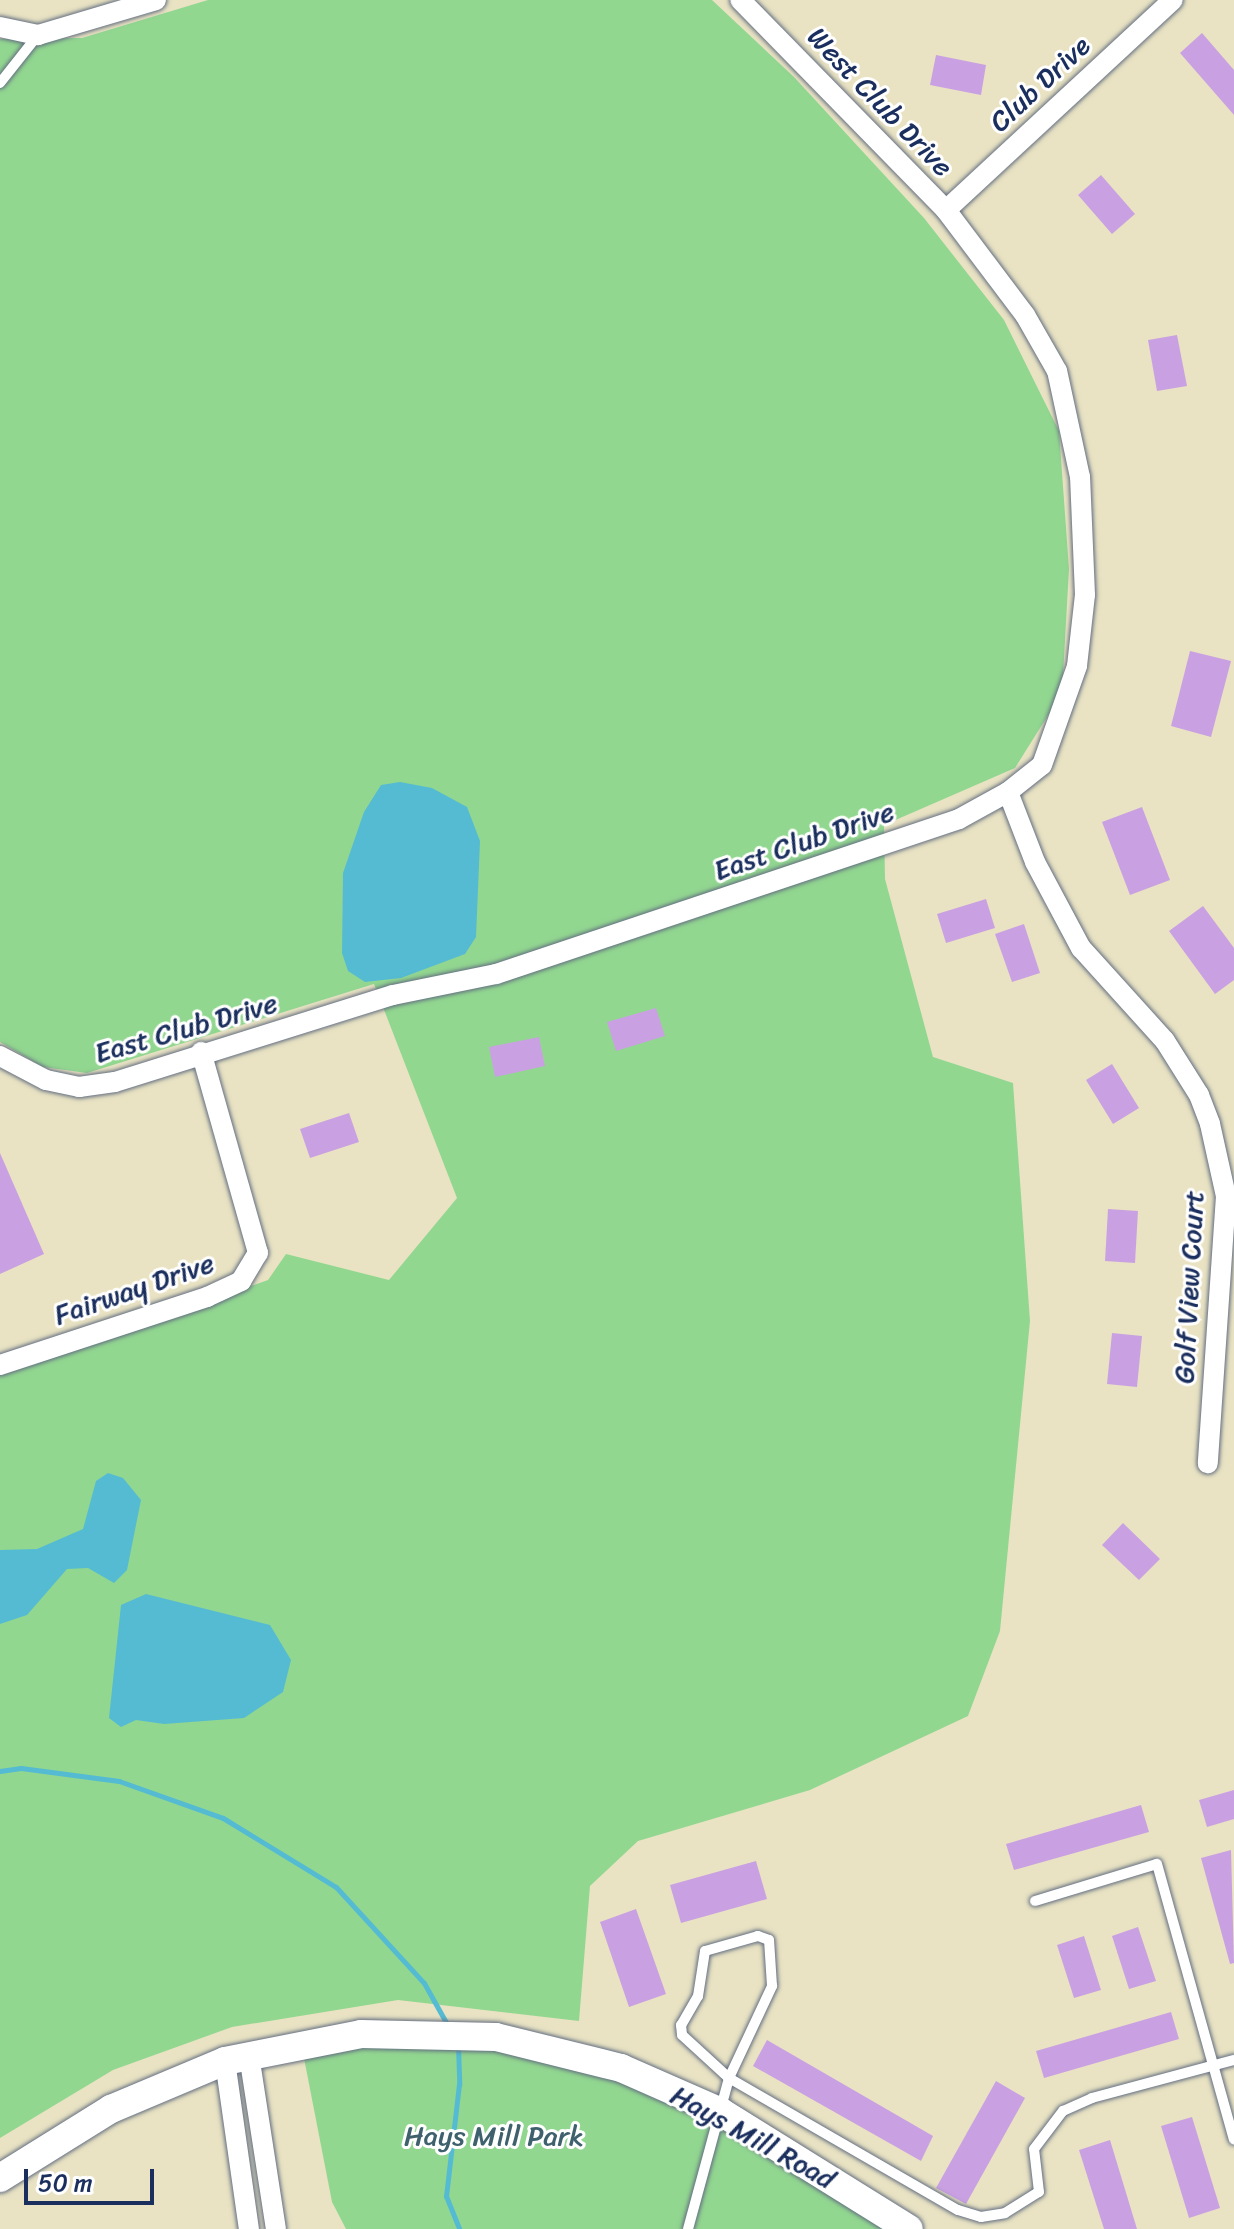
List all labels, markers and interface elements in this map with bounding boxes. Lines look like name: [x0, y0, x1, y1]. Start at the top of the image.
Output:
street label: West Club Drive: [800, 20, 960, 184]
street label: Club Drive: [982, 29, 1098, 139]
street label: East Club Drive: [710, 795, 898, 887]
street label: East Club Drive: [91, 986, 281, 1070]
street label: Golf View Court: [1167, 1189, 1211, 1385]
street label: Fairway Drive: [50, 1246, 218, 1332]
street label: Hays Mill Road: [665, 2078, 841, 2196]
park label: Hays Mill Park: [404, 2119, 584, 2153]
scale bar: [28, 2153, 158, 2203]
text: 50 m: [38, 2162, 93, 2204]

